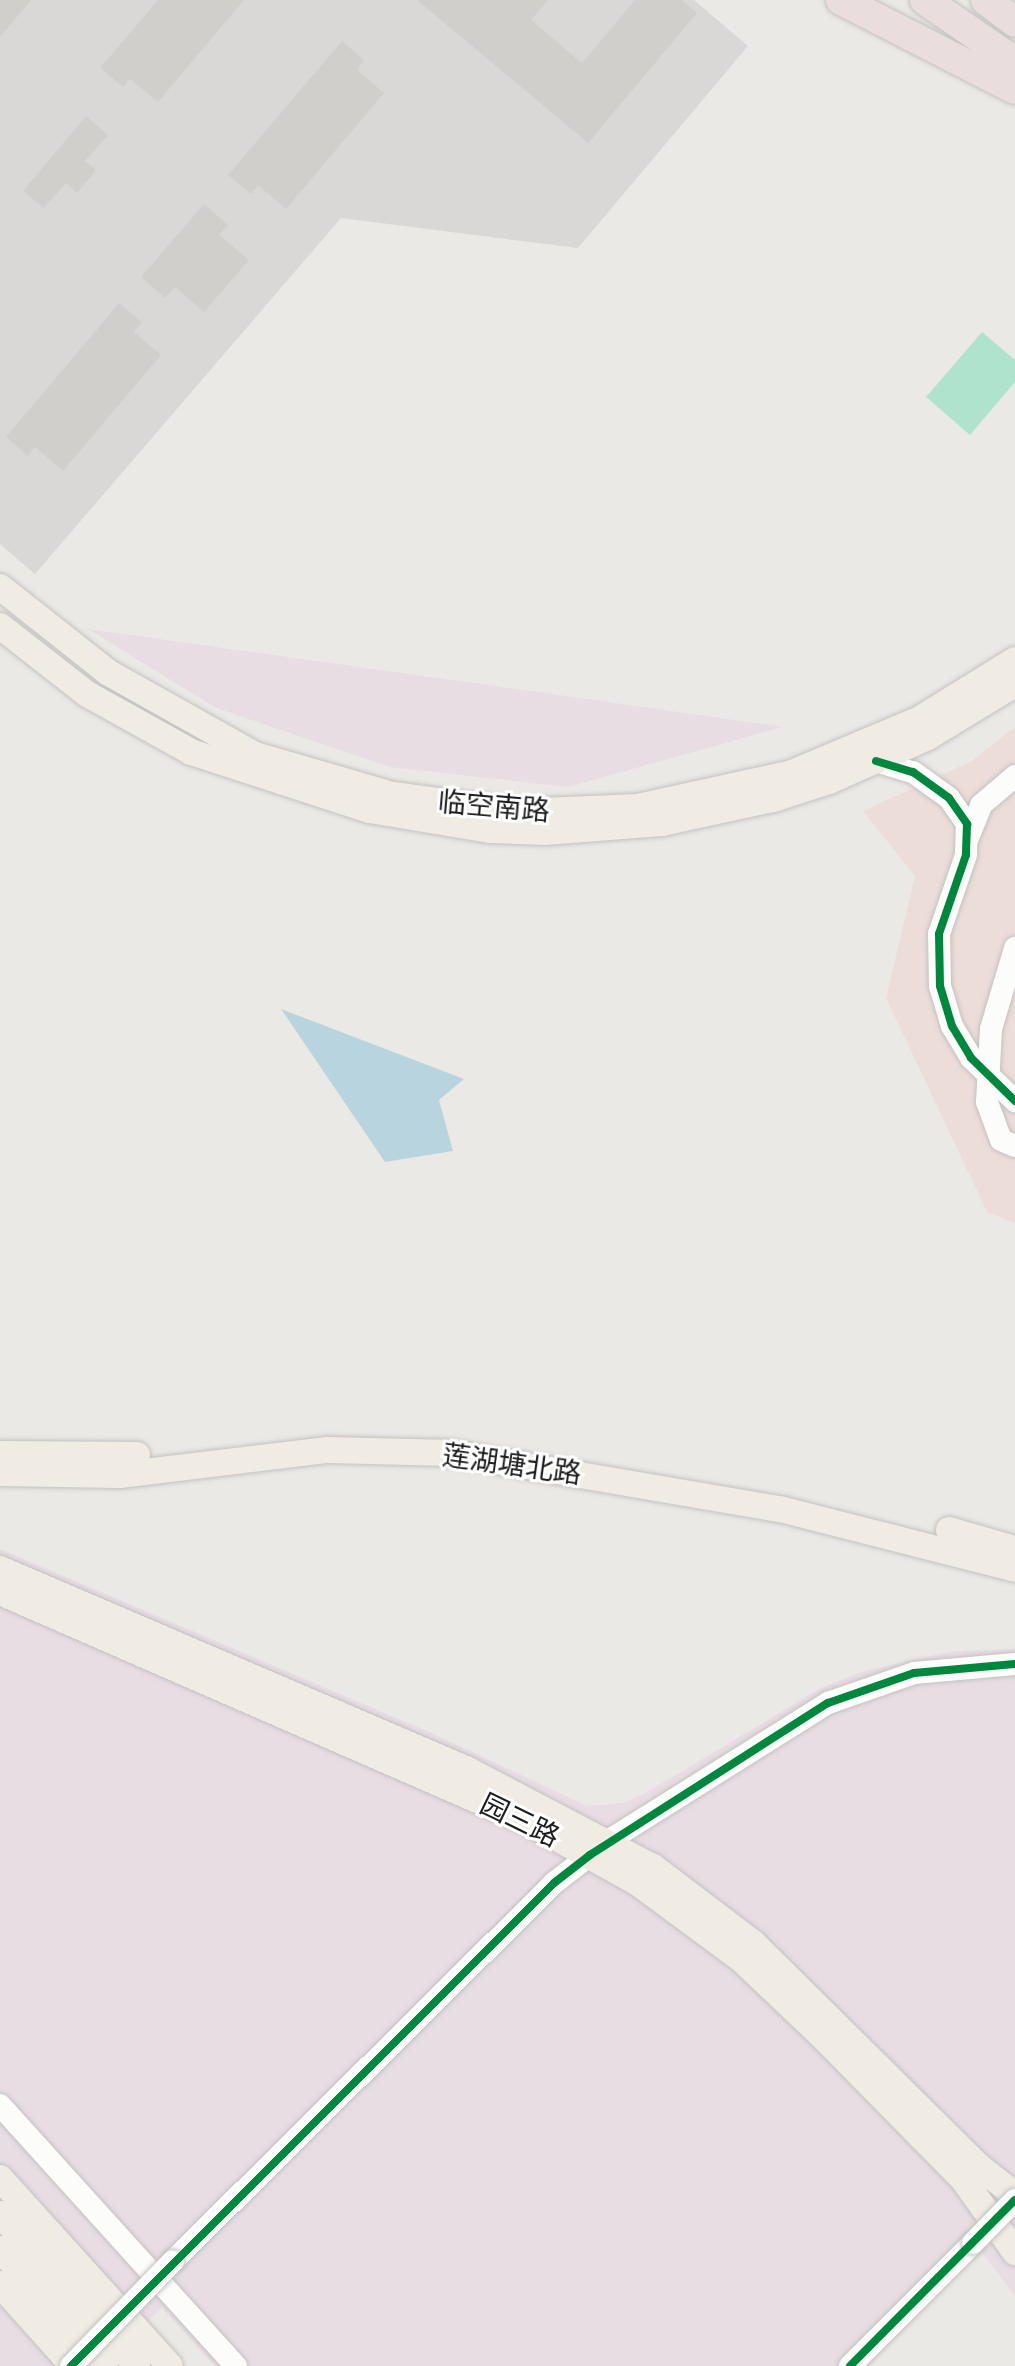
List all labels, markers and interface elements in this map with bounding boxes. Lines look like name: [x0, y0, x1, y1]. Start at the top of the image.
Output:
street label: 临空南路: [437, 784, 551, 828]
street label: 莲湖塘北路: [440, 1438, 584, 1490]
street label: 园三路: [475, 1786, 565, 1854]

